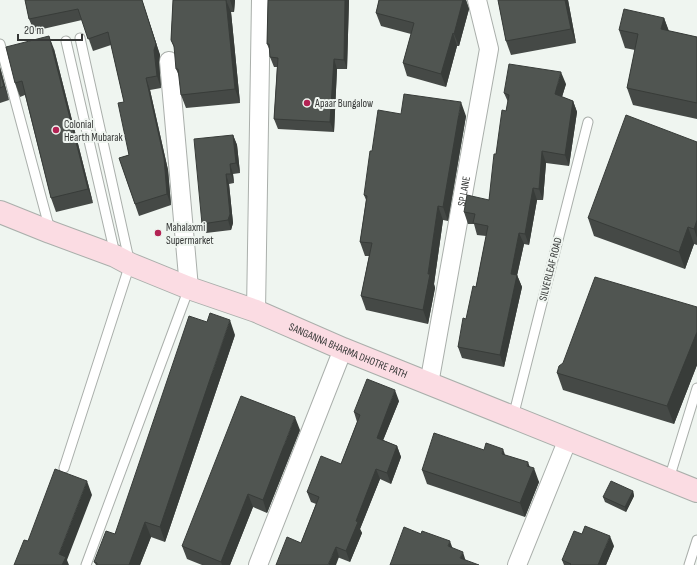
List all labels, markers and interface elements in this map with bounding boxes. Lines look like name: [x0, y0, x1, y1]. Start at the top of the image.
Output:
scale bar: [18, 16, 82, 42]
text: 20 m: [24, 23, 44, 38]
place label: Apaar Bungalow: [314, 97, 373, 110]
marker: Apaar Bungalow: [302, 98, 312, 108]
place label: Colonial Hearth Mubarak: [64, 118, 123, 144]
marker: Colonial Hearth Mubarak: [51, 125, 61, 135]
street label: SP LANE: [455, 175, 473, 207]
place label: Mahalaxmi Supermarket: [166, 221, 214, 247]
marker: Mahalaxmi Supermarket: [153, 228, 163, 238]
street label: SILVERLEAF ROAD: [536, 236, 565, 302]
street label: SANGANNA BHARMA DHOTRE PATH: [287, 320, 409, 381]

